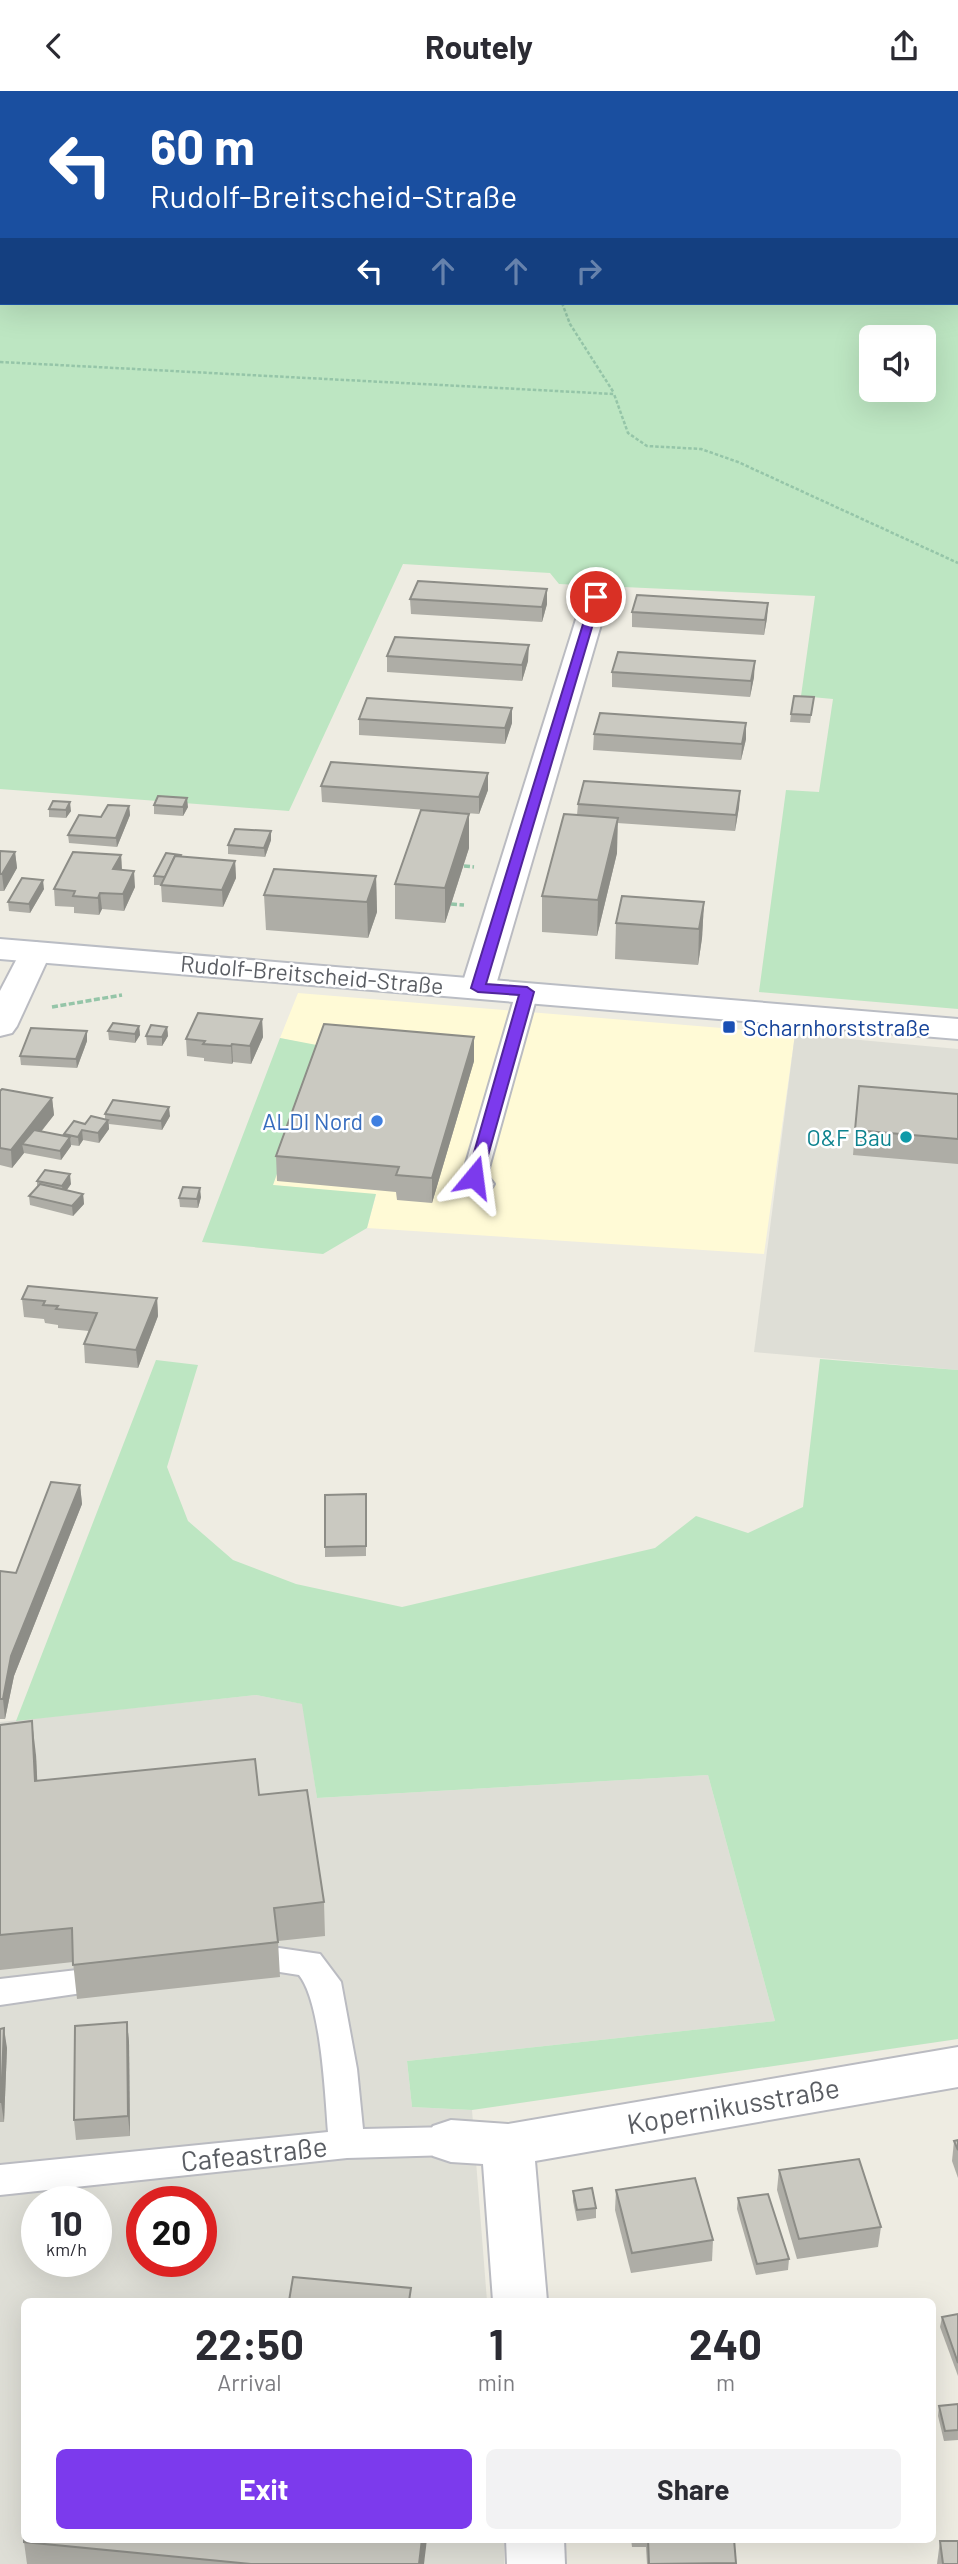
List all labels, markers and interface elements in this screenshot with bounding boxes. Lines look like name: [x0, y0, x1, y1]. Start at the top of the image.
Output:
icon: back: [35, 27, 73, 65]
text: Routely: [425, 27, 533, 65]
icon: share: [885, 27, 923, 65]
text: 60 m: [150, 116, 255, 175]
icon: left: [35, 119, 126, 210]
text: Rudolf-Breitscheid-Straße: [150, 176, 517, 214]
icon: left: [351, 252, 389, 290]
icon: ahead: [424, 252, 462, 290]
icon: ahead: [497, 252, 535, 290]
icon: right: [570, 252, 608, 290]
map controls: [859, 325, 936, 402]
button: sound: [859, 325, 936, 402]
pin: [566, 567, 626, 627]
icon: arrive: [577, 578, 615, 616]
street label: Rudolf-Breitscheid-Straße: [179, 949, 445, 999]
place label: Scharnhorststraße: [743, 1013, 930, 1041]
marker: Scharnhorststraße: [721, 1019, 737, 1035]
place label: ALDI Nord: [262, 1107, 363, 1135]
marker: ALDI Nord: [369, 1113, 385, 1129]
place label: O&F Bau: [807, 1123, 892, 1151]
marker: O&F Bau: [898, 1129, 914, 1145]
position arrow: [437, 1140, 511, 1214]
street label: Kopernikusstraße: [624, 2070, 842, 2140]
street label: Cafeastraße: [179, 2128, 329, 2178]
speed limit sign: 20: [126, 2186, 217, 2277]
text: 10: [50, 2201, 83, 2243]
text: km/h: [46, 2238, 87, 2260]
text: 22:50: [195, 2318, 304, 2368]
text: 1: [489, 2318, 504, 2368]
text: 240: [689, 2318, 762, 2368]
text: Arrival: [217, 2368, 282, 2396]
text: min: [478, 2368, 515, 2396]
text: m: [716, 2368, 735, 2396]
button: Exit: [56, 2449, 472, 2529]
button: Share: [486, 2449, 901, 2529]

